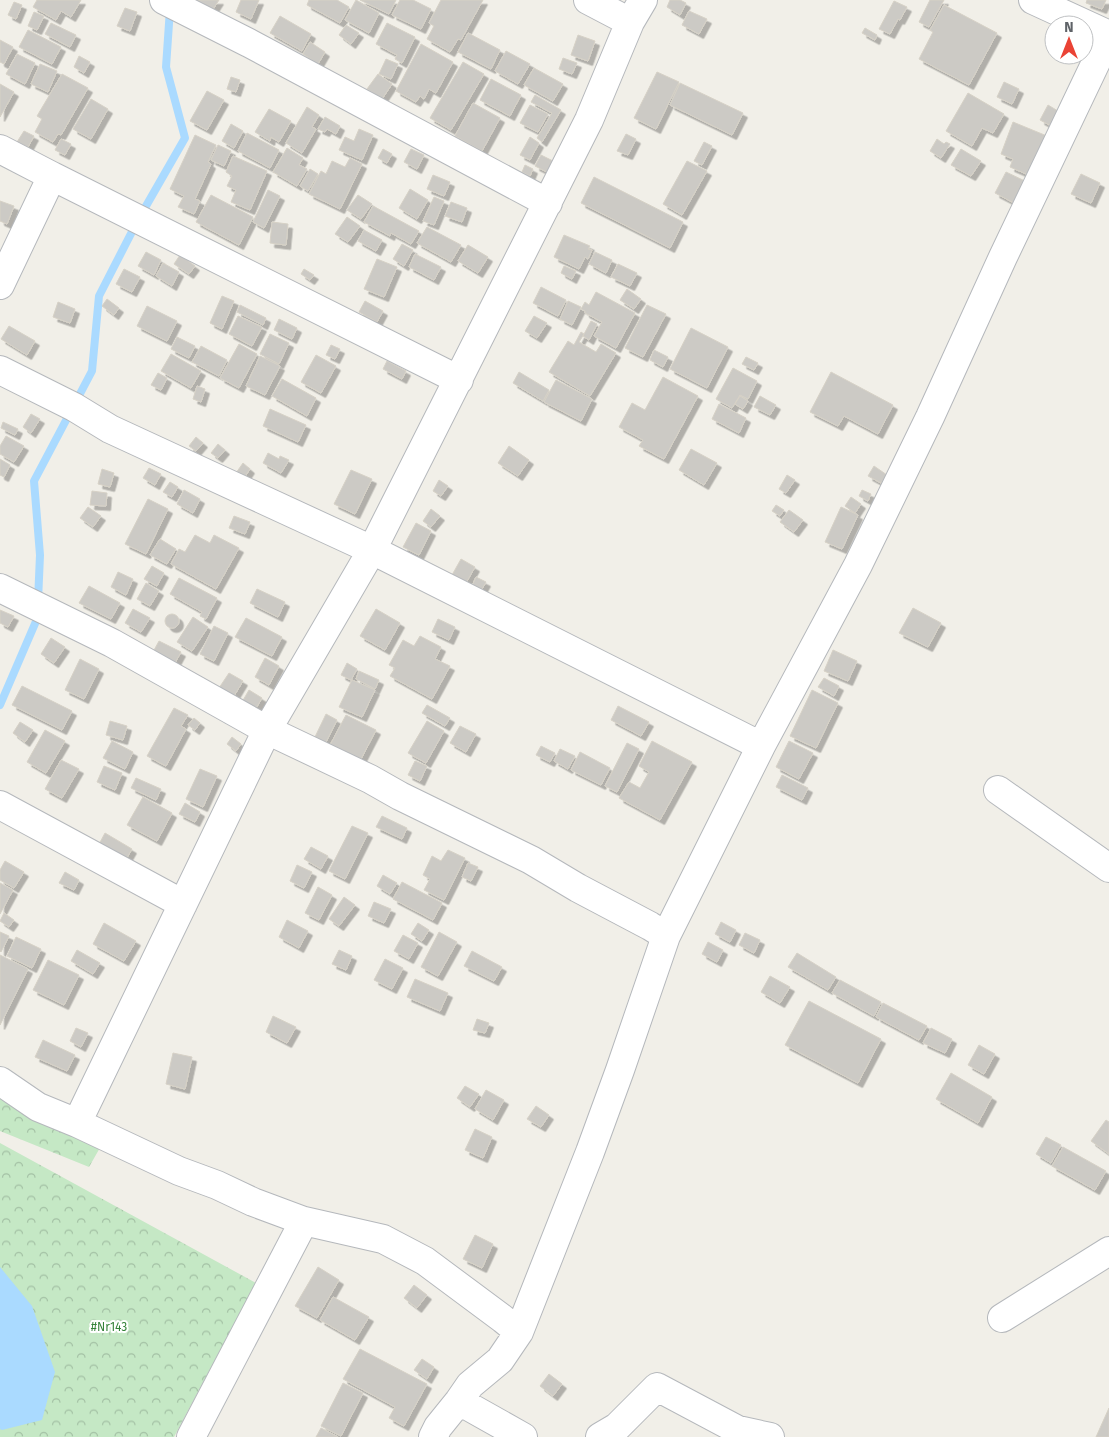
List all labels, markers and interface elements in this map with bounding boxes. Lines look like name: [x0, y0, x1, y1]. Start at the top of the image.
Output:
north arrow: [1044, 15, 1094, 65]
text: N: [1064, 19, 1074, 36]
park label: #Nr143: [91, 1320, 127, 1334]

